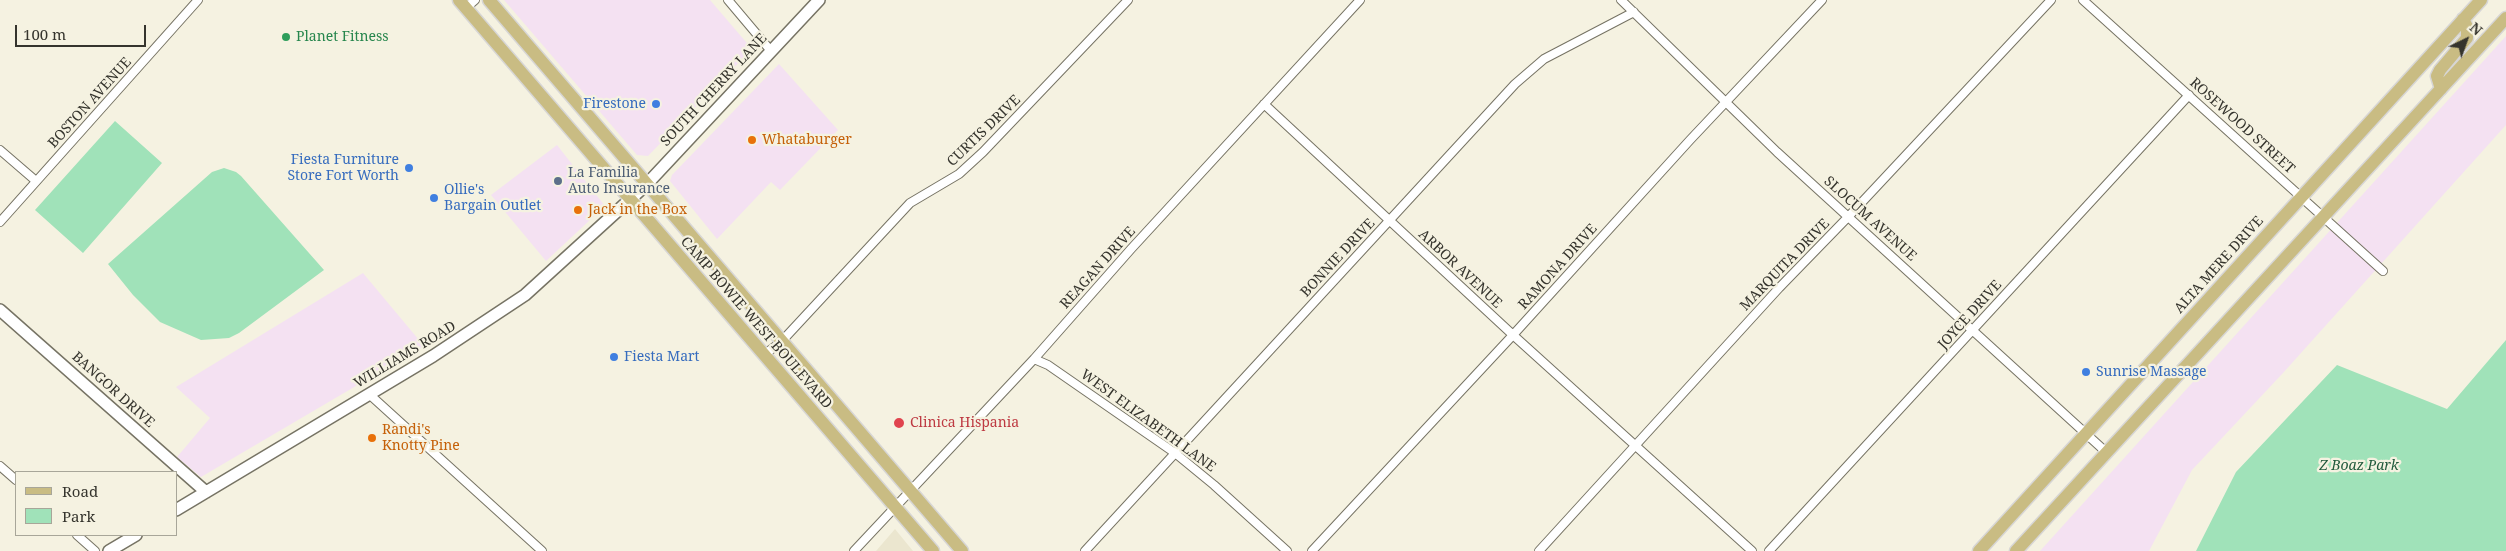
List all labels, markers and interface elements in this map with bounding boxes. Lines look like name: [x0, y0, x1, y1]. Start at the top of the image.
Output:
scale bar: [18, 15, 149, 47]
north arrow: [2441, 15, 2491, 65]
text: N: [2466, 18, 2487, 39]
text: 100 m: [23, 24, 66, 44]
place label: Planet Fitness: [296, 29, 389, 45]
street label: SOUTH CHERRY LANE: [657, 30, 771, 150]
marker: Planet Fitness: [280, 31, 292, 43]
street label: BOSTON AVENUE: [45, 54, 135, 152]
street label: ROSEWOOD STREET: [2186, 74, 2298, 178]
street label: CURTIS DRIVE: [944, 92, 1024, 170]
place label: Firestone: [583, 96, 646, 112]
marker: Firestone: [650, 98, 662, 110]
place label: Whataburger: [762, 132, 852, 148]
marker: Whataburger: [746, 134, 758, 146]
place label: Fiesta Furniture Store Fort Worth: [287, 152, 399, 184]
marker: Fiesta Furniture Store Fort Worth: [403, 162, 415, 174]
place label: La Familia Auto Insurance: [568, 165, 670, 198]
street label: SLOCUM AVENUE: [1820, 173, 1920, 265]
marker: La Familia Auto Insurance: [552, 175, 564, 187]
place label: Ollie's Bargain Outlet: [444, 182, 541, 214]
marker: Ollie's Bargain Outlet: [428, 192, 440, 204]
place label: Jack in the Box: [588, 202, 687, 218]
marker: Jack in the Box: [572, 204, 584, 216]
street label: ALTA MERE DRIVE: [2171, 213, 2267, 317]
street label: BONNIE DRIVE: [1297, 215, 1379, 301]
street label: MARQUITA DRIVE: [1737, 216, 1833, 314]
street label: RAMONA DRIVE: [1515, 221, 1601, 313]
street label: REAGAN DRIVE: [1057, 224, 1139, 312]
street label: ARBOR AVENUE: [1415, 226, 1505, 312]
street label: CAMP BOWIE WEST BOULEVARD: [677, 234, 835, 412]
street label: JOYCE DRIVE: [1935, 277, 2005, 353]
street label: WILLIAMS ROAD: [351, 318, 459, 392]
street label: BANGOR DRIVE: [68, 349, 158, 431]
place label: Fiesta Mart: [624, 349, 700, 365]
marker: Fiesta Mart: [608, 351, 620, 363]
place label: Sunrise Massage: [2096, 364, 2207, 380]
street label: WEST ELIZABETH LANE: [1077, 366, 1219, 476]
marker: Sunrise Massage: [2080, 366, 2092, 378]
place label: Clinica Hispania: [910, 415, 1019, 431]
marker: Clinica Hispania: [892, 416, 906, 430]
place label: Randi's Knotty Pine: [382, 422, 460, 454]
marker: Randi's Knotty Pine: [366, 432, 378, 444]
park label: Z Boaz Park: [2319, 458, 2399, 474]
legend: [15, 471, 178, 536]
text: Road: [62, 481, 98, 501]
text: Park: [62, 506, 95, 526]

